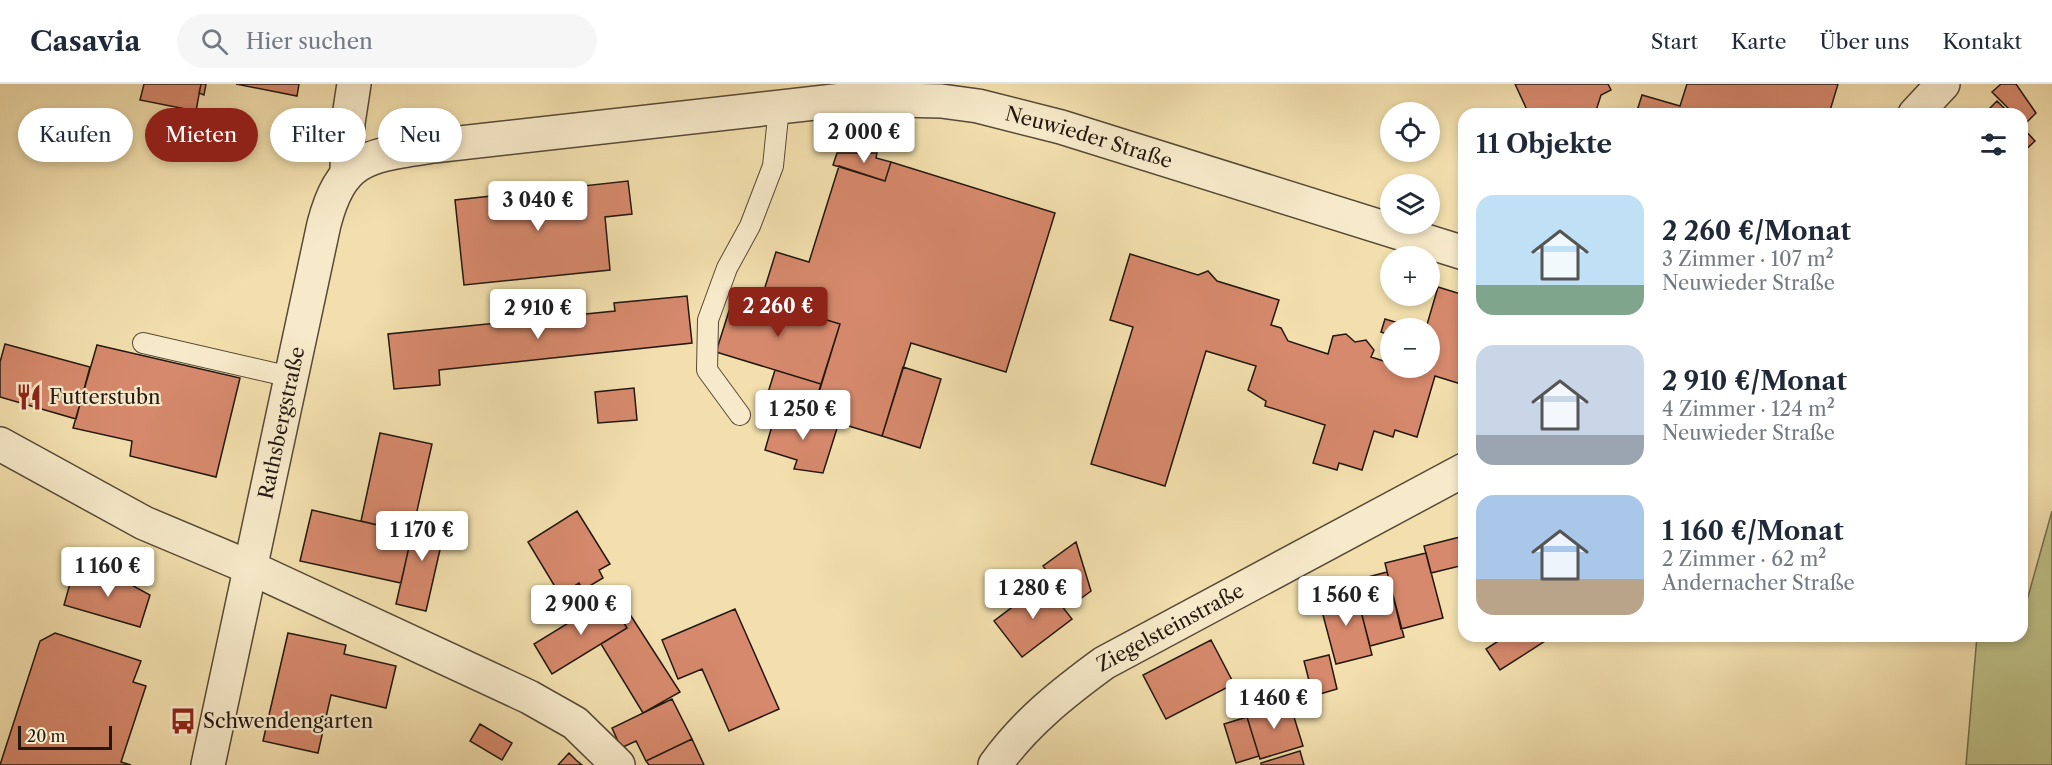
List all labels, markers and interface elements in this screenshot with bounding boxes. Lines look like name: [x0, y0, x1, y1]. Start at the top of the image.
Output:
search box: [177, 14, 597, 68]
text: Casavia: [30, 24, 141, 58]
icon: search: [198, 25, 231, 58]
text: Hier suchen: [246, 28, 373, 55]
text: Start: [1651, 29, 1698, 54]
text: Karte: [1731, 29, 1787, 54]
text: Über uns: [1820, 29, 1909, 54]
text: Kontakt: [1942, 29, 2022, 54]
street label: Neuwieder Straße: [1003, 101, 1175, 173]
map controls: [1380, 102, 1440, 378]
button: locate: [1380, 102, 1440, 162]
chip: Kaufen: [18, 108, 133, 162]
chip: Mieten: [145, 108, 258, 162]
chip: Filter: [270, 108, 366, 162]
chip: Neu: [378, 108, 462, 162]
pin: 2 000 €: [809, 113, 919, 164]
text: 2 000 €: [828, 120, 900, 144]
text: 11 Objekte: [1476, 128, 1612, 160]
icon: filters: [1977, 128, 2010, 161]
button: layers: [1380, 174, 1440, 234]
pin: 3 040 €: [483, 181, 593, 232]
text: 3 040 €: [502, 188, 574, 212]
text: 2 260 €/Monat: [1662, 215, 1851, 247]
icon: home: [1524, 219, 1596, 291]
button: +: [1380, 246, 1440, 306]
text: 3 Zimmer · 107 m²: [1662, 247, 1834, 271]
text: Neuwieder Straße: [1662, 271, 1835, 295]
pin: 2 260 €: [723, 287, 833, 338]
pin: 2 910 €: [483, 289, 593, 340]
text: 2 260 €: [742, 294, 814, 318]
text: 2 910 €: [504, 296, 572, 320]
button: −: [1380, 318, 1440, 378]
street label: Rathsbergstraße: [253, 344, 309, 501]
text: 2 910 €/Monat: [1662, 365, 1847, 397]
icon: home: [1524, 369, 1596, 441]
restaurant icon: Futterstubn: [14, 382, 44, 412]
place label: Futterstubn: [49, 385, 161, 409]
pin: 1 250 €: [748, 390, 858, 441]
text: 1 250 €: [769, 397, 837, 421]
text: 4 Zimmer · 124 m²: [1662, 397, 1835, 421]
text: Neuwieder Straße: [1662, 421, 1835, 445]
pin: 1 170 €: [367, 511, 477, 562]
text: 1 160 €/Monat: [1662, 515, 1844, 547]
text: 1 170 €: [390, 518, 454, 542]
icon: home: [1524, 519, 1596, 591]
pin: 1 160 €: [53, 547, 163, 598]
text: 2 Zimmer · 62 m²: [1662, 547, 1827, 571]
text: 1 160 €: [75, 554, 141, 578]
pin: 1 280 €: [978, 569, 1088, 620]
text: Andernacher Straße: [1662, 571, 1855, 595]
text: 1 280 €: [999, 576, 1067, 600]
pin: 1 560 €: [1291, 576, 1401, 627]
street label: Ziegelsteinstraße: [1092, 578, 1248, 677]
text: 1 560 €: [1312, 583, 1380, 607]
pin: 2 900 €: [526, 585, 636, 636]
text: 2 900 €: [545, 592, 617, 616]
pin: 1 460 €: [1219, 679, 1329, 730]
text: 1 460 €: [1240, 686, 1308, 710]
bus stop icon: Schwendengarten: [168, 706, 198, 736]
place label: Schwendengarten: [203, 709, 374, 733]
scale bar: [18, 723, 112, 750]
text: 20 m: [27, 726, 66, 746]

